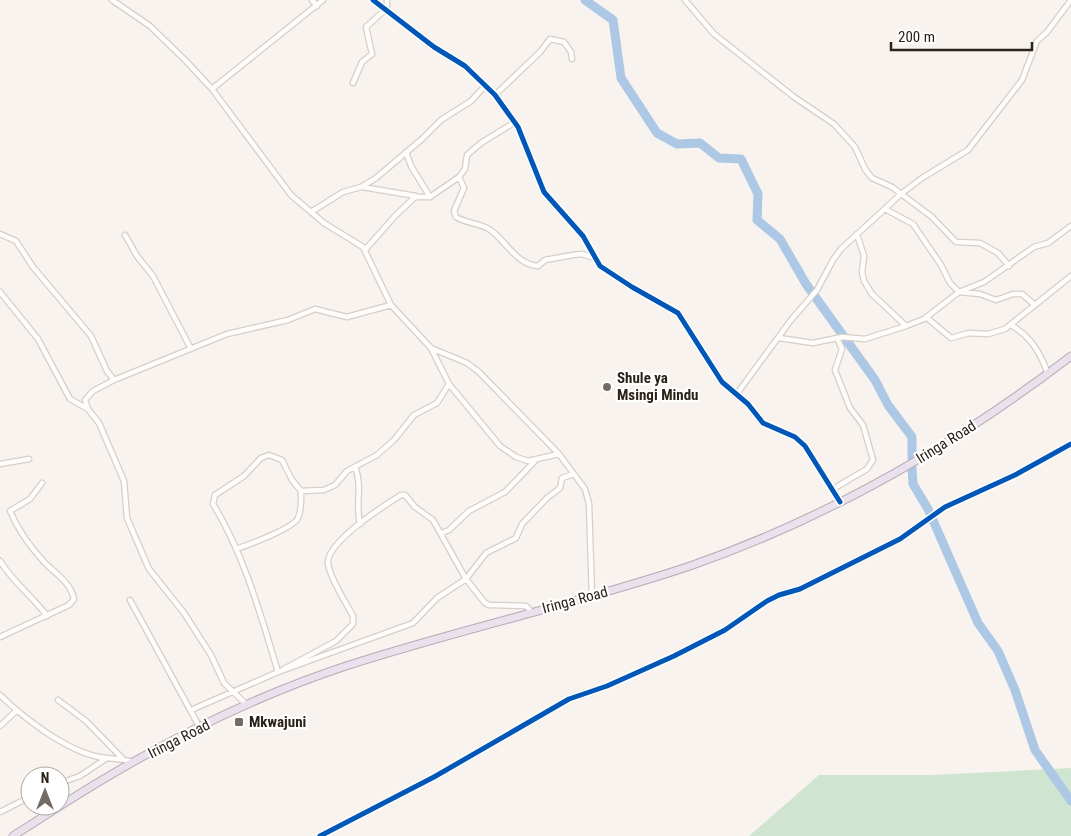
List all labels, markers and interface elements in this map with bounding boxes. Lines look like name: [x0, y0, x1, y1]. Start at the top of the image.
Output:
scale bar: [891, 20, 1032, 52]
text: 200 m: [898, 28, 935, 46]
place label: Shule ya Msingi Mindu: [617, 369, 698, 404]
marker: Shule ya Msingi Mindu: [601, 381, 613, 393]
street label: Iringa Road: [913, 417, 979, 467]
street label: Iringa Road: [540, 583, 610, 617]
place label: Mkwajuni: [249, 713, 306, 731]
street label: Iringa Road: [145, 716, 213, 762]
marker: Mkwajuni: [233, 716, 245, 728]
north arrow: [20, 766, 70, 816]
text: N: [41, 770, 49, 786]

